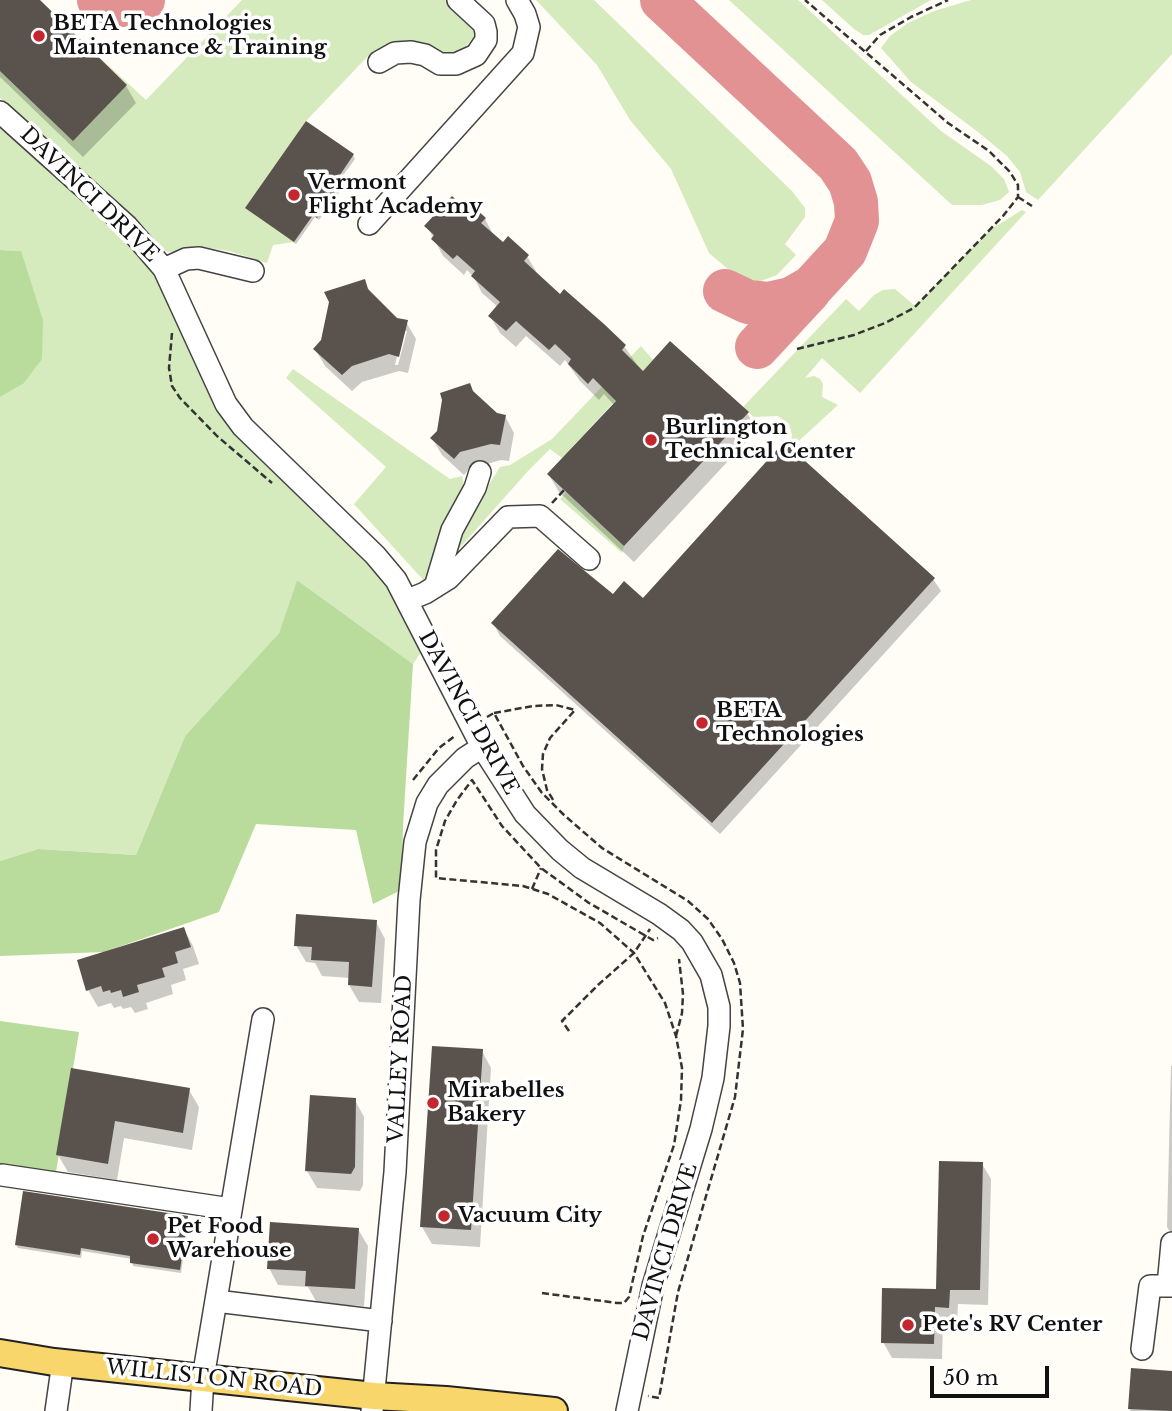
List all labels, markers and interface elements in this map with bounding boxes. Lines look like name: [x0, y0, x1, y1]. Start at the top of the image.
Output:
place label: BETA Technologies Maintenance & Training: [53, 11, 327, 61]
marker: BETA Technologies Maintenance & Training: [31, 28, 47, 44]
street label: DAVINCI DRIVE: [14, 122, 164, 268]
place label: Vermont Flight Academy: [308, 170, 483, 220]
marker: Vermont Flight Academy: [286, 187, 302, 203]
place label: Burlington Technical Center: [665, 415, 855, 465]
marker: Burlington Technical Center: [643, 432, 659, 448]
street label: DAVINCI DRIVE: [413, 627, 523, 799]
place label: BETA Technologies: [716, 698, 864, 748]
marker: BETA Technologies: [694, 715, 710, 731]
street label: VALLEY ROAD: [384, 974, 418, 1144]
place label: Mirabelles Bakery: [447, 1078, 565, 1128]
marker: Mirabelles Bakery: [425, 1095, 441, 1111]
street label: DAVINCI DRIVE: [629, 1160, 703, 1344]
place label: Vacuum City: [458, 1203, 602, 1229]
marker: Vacuum City: [436, 1208, 452, 1224]
place label: Pet Food Warehouse: [167, 1214, 291, 1264]
marker: Pet Food Warehouse: [145, 1231, 161, 1247]
place label: Pete's RV Center: [922, 1312, 1103, 1338]
marker: Pete's RV Center: [900, 1317, 916, 1333]
scale bar: [934, 1352, 1053, 1396]
street label: WILLISTON ROAD: [105, 1355, 323, 1403]
text: 50 m: [943, 1365, 998, 1391]

